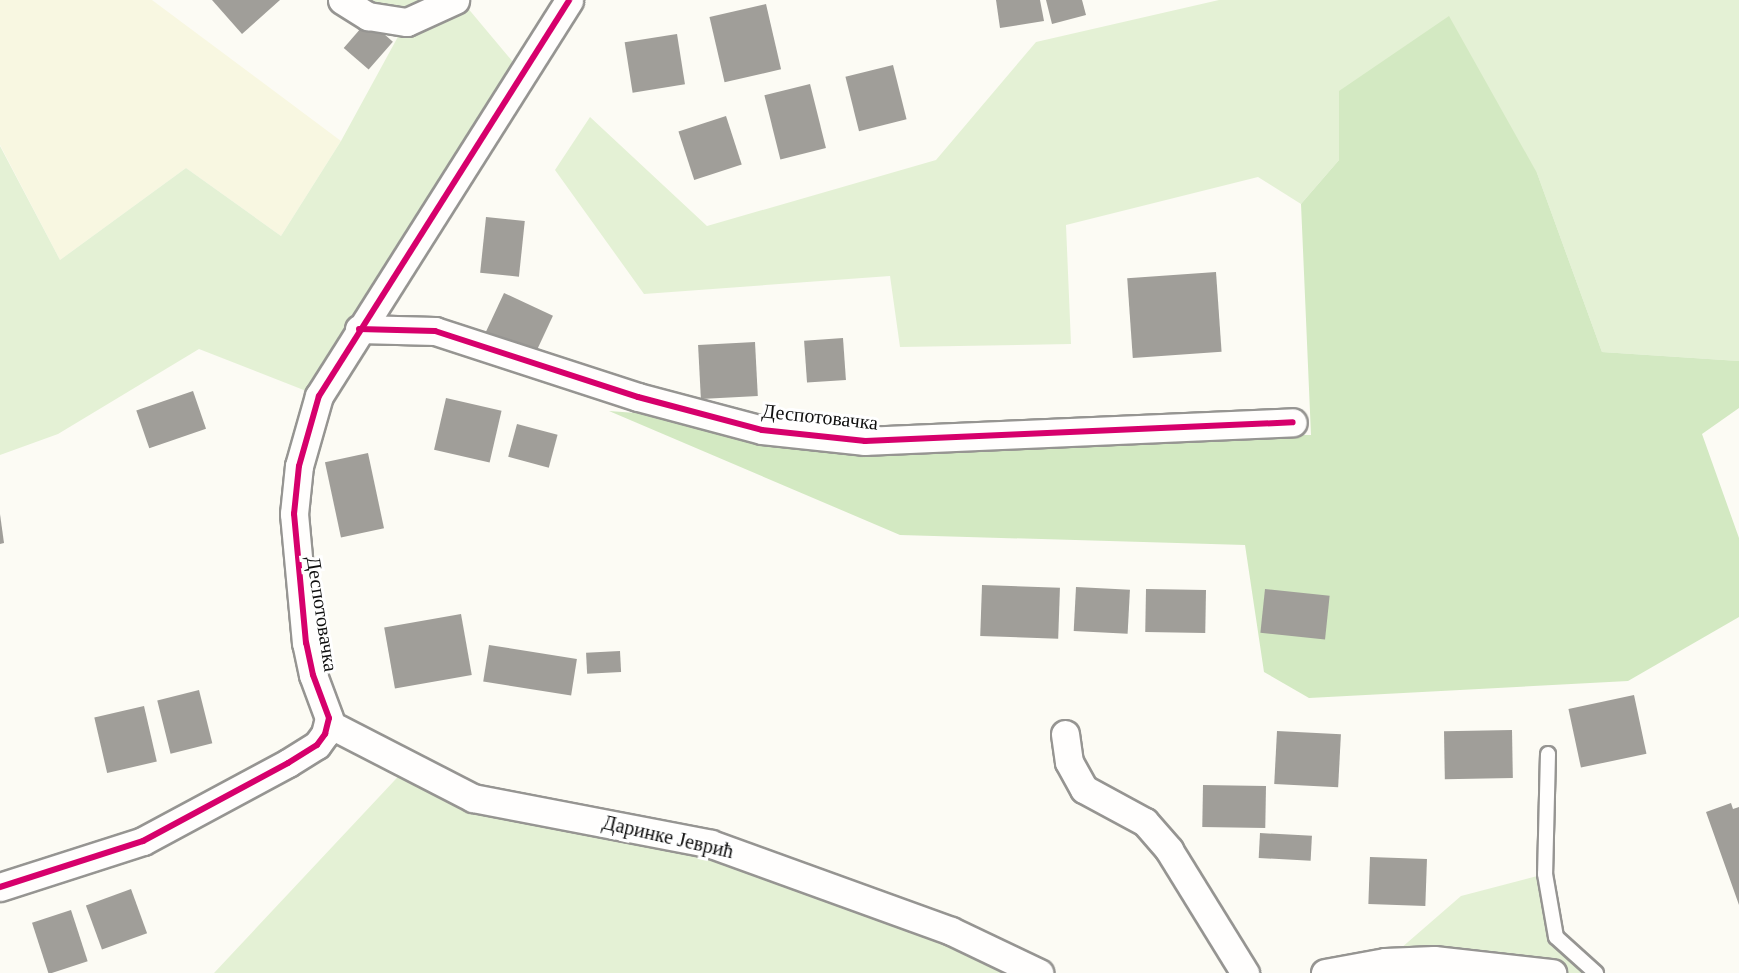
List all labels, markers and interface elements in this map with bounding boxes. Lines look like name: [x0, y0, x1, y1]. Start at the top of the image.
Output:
street label: Деспотовачка: [761, 399, 879, 435]
street label: Деспотовачка: [301, 555, 343, 673]
street label: Даринке Јеврић: [600, 810, 736, 864]

